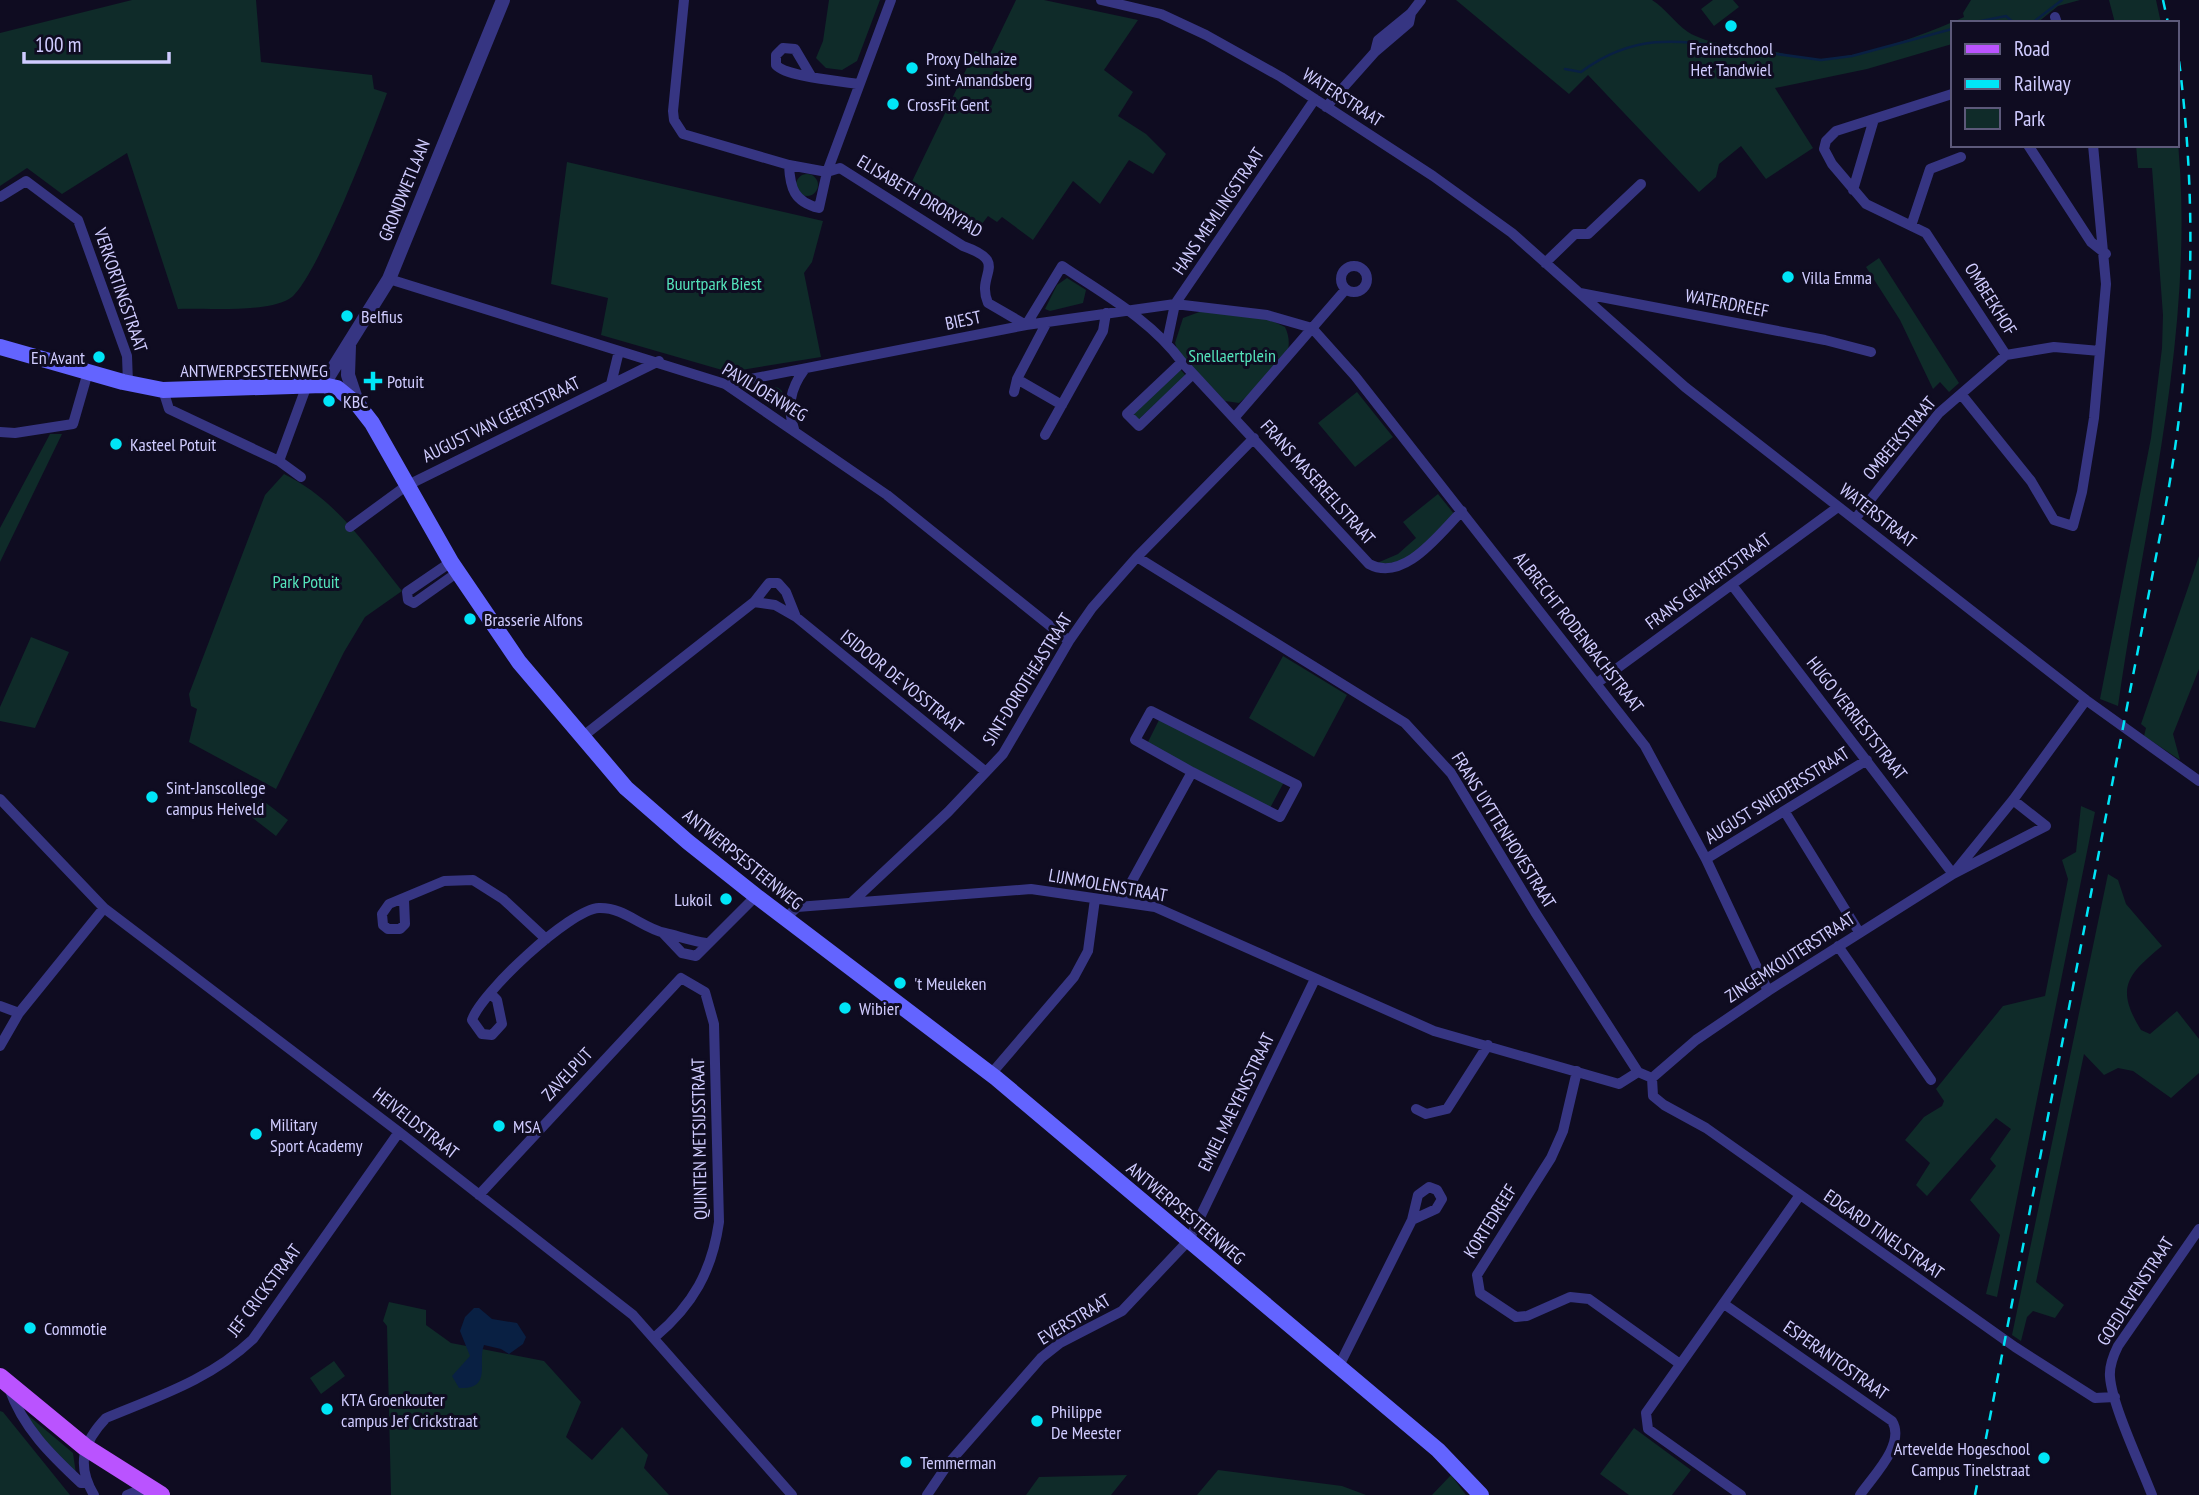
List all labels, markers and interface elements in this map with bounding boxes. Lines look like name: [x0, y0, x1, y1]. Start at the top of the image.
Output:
marker: Freinetschool Het Tandwiel: [1723, 18, 1739, 34]
scale bar: [24, 21, 170, 65]
legend: [1951, 21, 2178, 147]
text: 100 m: [35, 31, 81, 58]
text: Road: [2014, 35, 2050, 62]
place label: Freinetschool Het Tandwiel: [1689, 37, 1774, 81]
place label: Proxy Delhaize Sint-Amandsberg: [926, 47, 1032, 91]
marker: Proxy Delhaize Sint-Amandsberg: [904, 60, 920, 76]
street label: WATERSTRAAT: [1298, 62, 1388, 132]
text: Railway: [2014, 70, 2071, 97]
place label: CrossFit Gent: [907, 93, 989, 116]
marker: CrossFit Gent: [885, 96, 901, 112]
text: Park: [2014, 105, 2045, 132]
street label: GRONDWETLAAN: [373, 136, 435, 244]
street label: HANS MEMLINGSTRAAT: [1167, 143, 1269, 279]
street label: ELISABETH DRORYPAD: [853, 150, 987, 242]
street label: VERKORTINGSTRAAT: [89, 224, 153, 355]
street label: OMBEEKHOF: [1960, 259, 2022, 339]
place label: Villa Emma: [1801, 266, 1872, 289]
marker: Villa Emma: [1780, 269, 1796, 285]
park label: Buurtpark Biest: [666, 272, 762, 295]
street label: WATERDREEF: [1683, 284, 1771, 322]
place label: Belfius: [361, 305, 403, 328]
street label: BIEST: [943, 305, 983, 335]
marker: Belfius: [339, 308, 355, 324]
park label: Snellaertplein: [1188, 344, 1276, 367]
place label: En Avant: [31, 346, 85, 369]
marker: En Avant: [91, 349, 107, 365]
street label: PAVILJOENWEG: [718, 358, 812, 426]
street label: ANTWERPSESTEENWEG: [180, 359, 328, 382]
place label: Potuit: [387, 370, 424, 393]
street label: AUGUST VAN GEERTSTRAAT: [418, 371, 584, 467]
marker: Potuit: [365, 373, 381, 389]
place label: KBC: [343, 390, 369, 413]
street label: OMBEEKSTRAAT: [1857, 391, 1941, 485]
marker: KBC: [321, 393, 337, 409]
street label: FRANS MASEREELSTRAAT: [1256, 415, 1380, 549]
place label: Kasteel Potuit: [130, 433, 216, 456]
marker: Kasteel Potuit: [108, 436, 124, 452]
street label: WATERSTRAAT: [1835, 478, 1921, 552]
street label: FRANS GEVAERTSTRAAT: [1641, 528, 1775, 634]
street label: ALBRECHT RODENBACHSTRAAT: [1509, 547, 1649, 717]
park label: Park Potuit: [272, 570, 340, 593]
place label: Brasserie Alfons: [484, 608, 583, 631]
street label: SINT-DOROTHEASTRAAT: [977, 609, 1077, 749]
marker: Brasserie Alfons: [462, 611, 478, 627]
street label: ISIDOOR DE VOSSTRAAT: [836, 624, 968, 738]
street label: HUGO VERRIESTSTRAAT: [1802, 652, 1912, 784]
street label: AUGUST SNIEDERSSTRAAT: [1701, 741, 1853, 849]
street label: FRANS UYTTENHOVESTRAAT: [1447, 748, 1561, 912]
place label: Sint-Janscollege campus Heiveld: [166, 776, 266, 820]
marker: Sint-Janscollege campus Heiveld: [144, 789, 160, 805]
street label: ANTWERPSESTEENWEG: [678, 804, 808, 914]
street label: LIJNMOLENSTRAAT: [1047, 863, 1169, 907]
place label: Lukoil: [674, 888, 713, 911]
marker: Lukoil: [718, 891, 734, 907]
street label: ZINGEMKOUTERSTRAAT: [1721, 906, 1859, 1008]
place label: 't Meuleken: [914, 972, 987, 995]
marker: 't Meuleken: [892, 975, 908, 991]
place label: Wibier: [859, 997, 899, 1020]
marker: Wibier: [837, 1000, 853, 1016]
street label: EMIEL MAEYENSSTRAAT: [1193, 1029, 1279, 1175]
street label: ZAVELPUT: [537, 1043, 597, 1105]
street label: QUINTEN METSIJSSTRAAT: [686, 1058, 712, 1220]
street label: HEIVELDSTRAAT: [368, 1082, 464, 1164]
place label: Military Sport Academy: [270, 1113, 363, 1157]
place label: MSA: [513, 1115, 541, 1138]
marker: MSA: [491, 1118, 507, 1134]
marker: Military Sport Academy: [248, 1126, 264, 1142]
street label: ANTWERPSESTEENWEG: [1122, 1157, 1250, 1269]
street label: KORTEDREEF: [1458, 1180, 1522, 1262]
street label: EDGARD TINELSTRAAT: [1820, 1184, 1948, 1284]
street label: GOEDLEVENSTRAAT: [2091, 1232, 2179, 1350]
street label: JEF CRICKSTRAAT: [221, 1239, 306, 1341]
street label: EVERSTRAAT: [1034, 1288, 1114, 1350]
street label: ESPERANTOSTRAAT: [1779, 1315, 1893, 1405]
place label: Commotie: [44, 1317, 107, 1340]
marker: Commotie: [22, 1320, 38, 1336]
place label: KTA Groenkouter campus Jef Crickstraat: [341, 1388, 478, 1432]
place label: Philippe De Meester: [1051, 1400, 1121, 1444]
marker: KTA Groenkouter campus Jef Crickstraat: [319, 1401, 335, 1417]
marker: Philippe De Meester: [1029, 1413, 1045, 1429]
place label: Artevelde Hogeschool Campus Tinelstraat: [1894, 1437, 2031, 1481]
marker: Artevelde Hogeschool Campus Tinelstraat: [2036, 1450, 2052, 1466]
place label: Temmerman: [920, 1451, 996, 1474]
marker: Temmerman: [898, 1454, 914, 1470]

